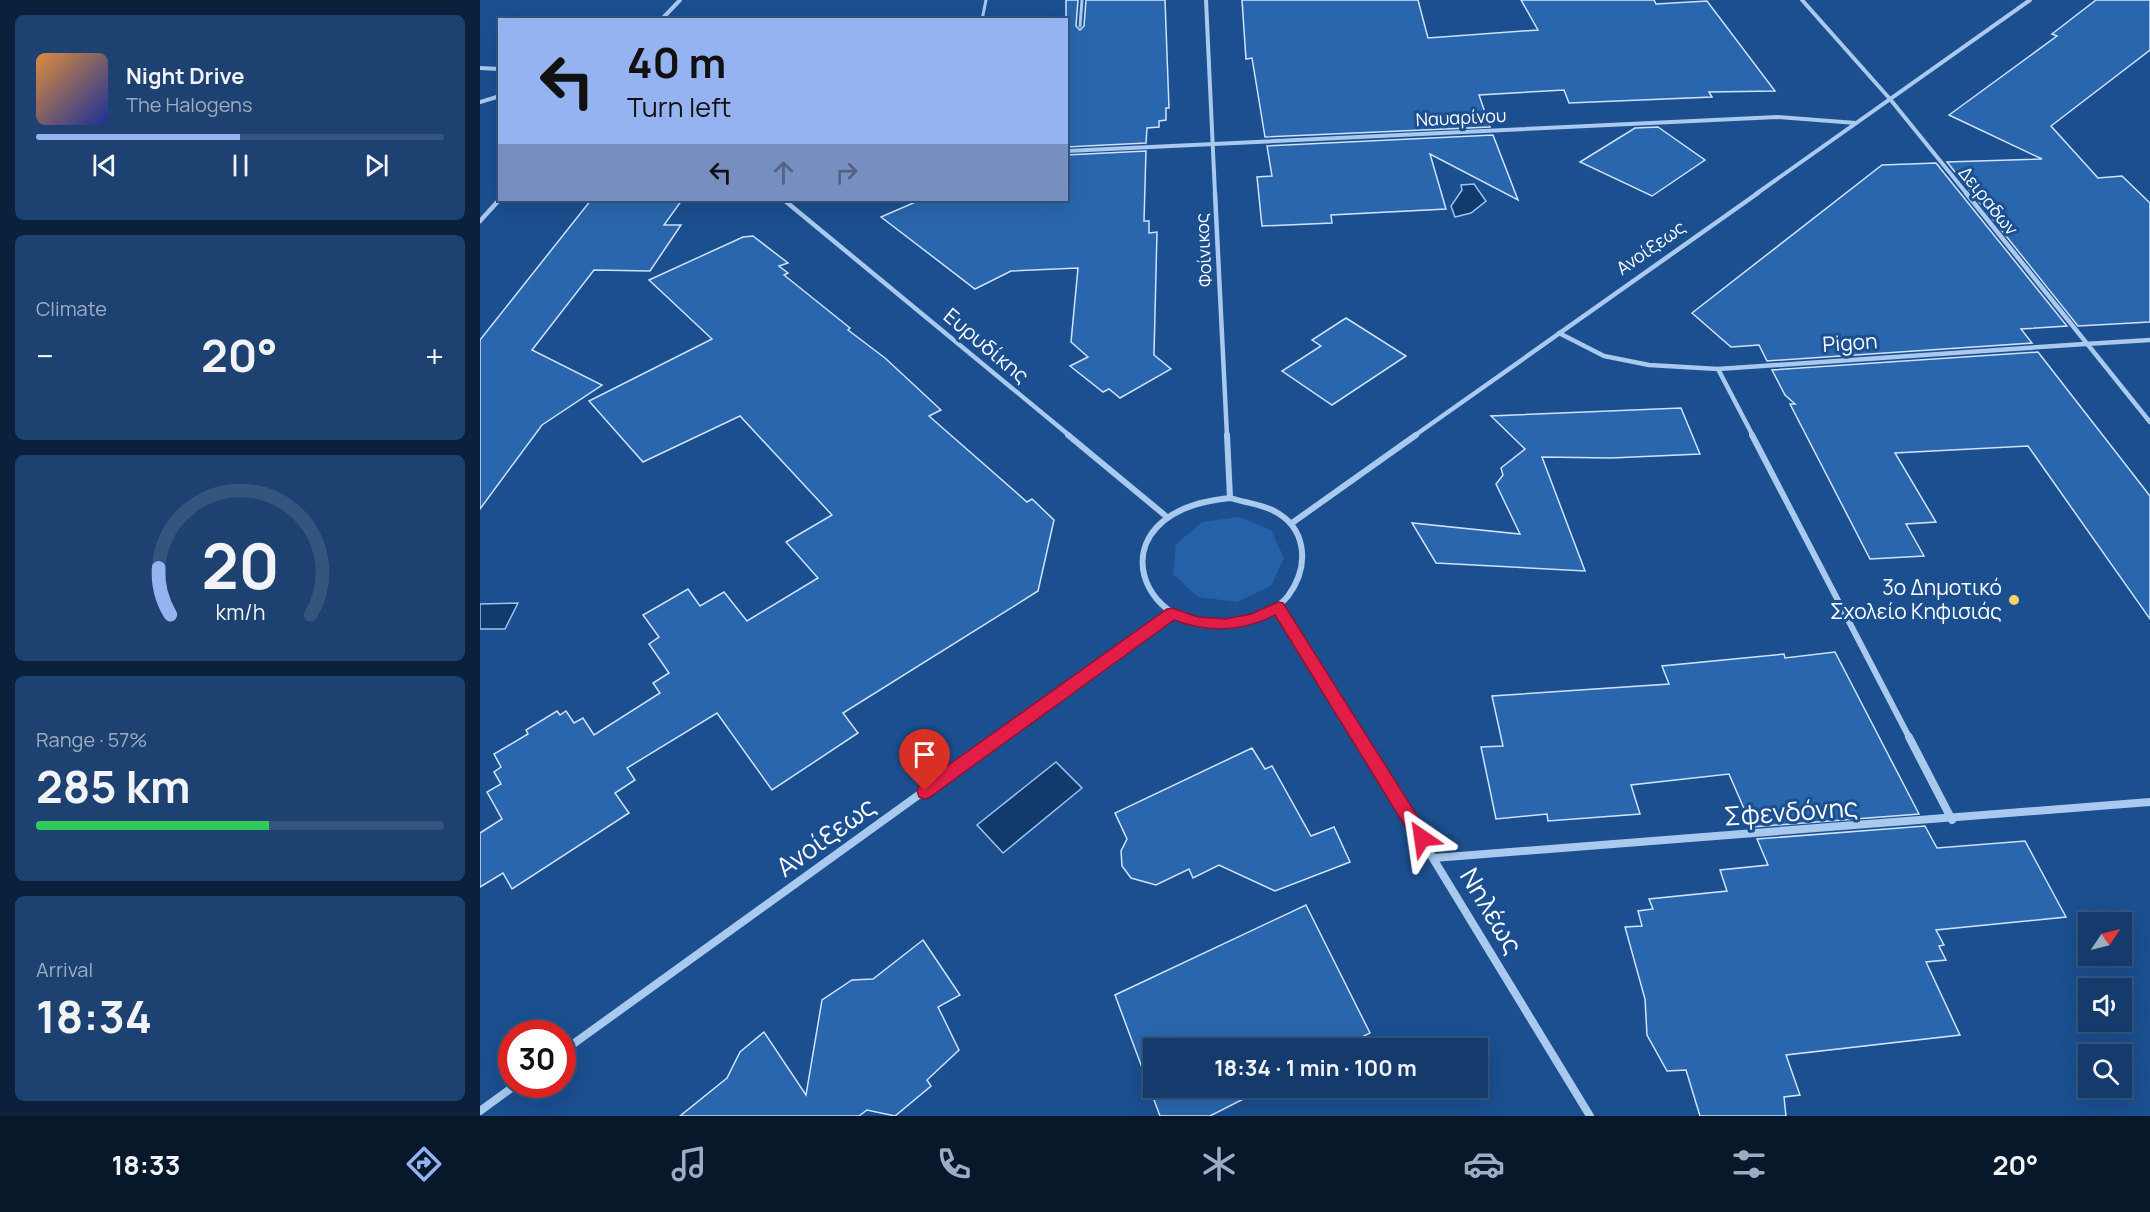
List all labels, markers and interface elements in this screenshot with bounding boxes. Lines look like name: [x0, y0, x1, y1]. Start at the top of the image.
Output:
text: 40 m: [627, 33, 726, 91]
icon: left: [528, 42, 606, 120]
text: Night Drive: [126, 61, 245, 91]
text: Turn left: [627, 88, 731, 125]
text: The Halogens: [126, 91, 252, 118]
street label: Ναυαρίνου: [1415, 103, 1507, 131]
icon: previous: [88, 149, 121, 182]
icon: pause: [224, 149, 257, 182]
icon: next: [360, 149, 393, 182]
icon: left: [704, 156, 737, 189]
icon: ahead: [767, 156, 800, 189]
icon: right: [830, 156, 863, 189]
street label: Δειραδων: [1954, 161, 2024, 240]
street label: Φοίνικος: [1189, 212, 1217, 288]
street label: Ανοίξεως: [1611, 215, 1690, 280]
text: Climate: [36, 295, 107, 322]
street label: Ευρυδίκης: [938, 301, 1035, 389]
text: 20°: [201, 324, 278, 386]
street label: Pigon: [1822, 326, 1878, 358]
text: −: [36, 333, 54, 378]
text: +: [425, 333, 444, 378]
text: 20: [201, 522, 279, 608]
place label: 3ο Δημοτικό Σχολείο Κηφισιάς: [1830, 573, 2002, 625]
marker: 3ο Δημοτικό Σχολείο Κηφισιάς: [2007, 593, 2021, 607]
text: km/h: [215, 597, 265, 626]
text: Range · 57%: [36, 726, 147, 753]
pin: [899, 729, 950, 791]
icon: arrive: [908, 738, 941, 771]
text: 285 km: [36, 755, 190, 817]
street label: Ανοίξεως: [768, 788, 882, 884]
street label: Σφενδόνης: [1723, 788, 1859, 834]
position arrow: [1390, 806, 1454, 870]
street label: Νηλέως: [1452, 861, 1532, 960]
north arrow: [2078, 912, 2132, 966]
map controls: [2078, 912, 2132, 1098]
text: Arrival: [36, 956, 93, 983]
button: sound: [2078, 978, 2132, 1032]
text: 18:34: [36, 985, 152, 1047]
speed limit sign: 30: [498, 1020, 576, 1098]
button: search: [2078, 1044, 2132, 1098]
text: 18:34 · 1 min · 100 m: [1214, 1053, 1417, 1083]
icon: directions: [403, 1143, 445, 1185]
icon: music: [668, 1143, 710, 1185]
icon: phone: [933, 1143, 975, 1185]
icon: climate: [1198, 1143, 1240, 1185]
icon: car: [1463, 1143, 1505, 1185]
icon: filters: [1728, 1143, 1770, 1185]
text: 18:33: [111, 1146, 180, 1183]
text: 20°: [1992, 1146, 2038, 1183]

